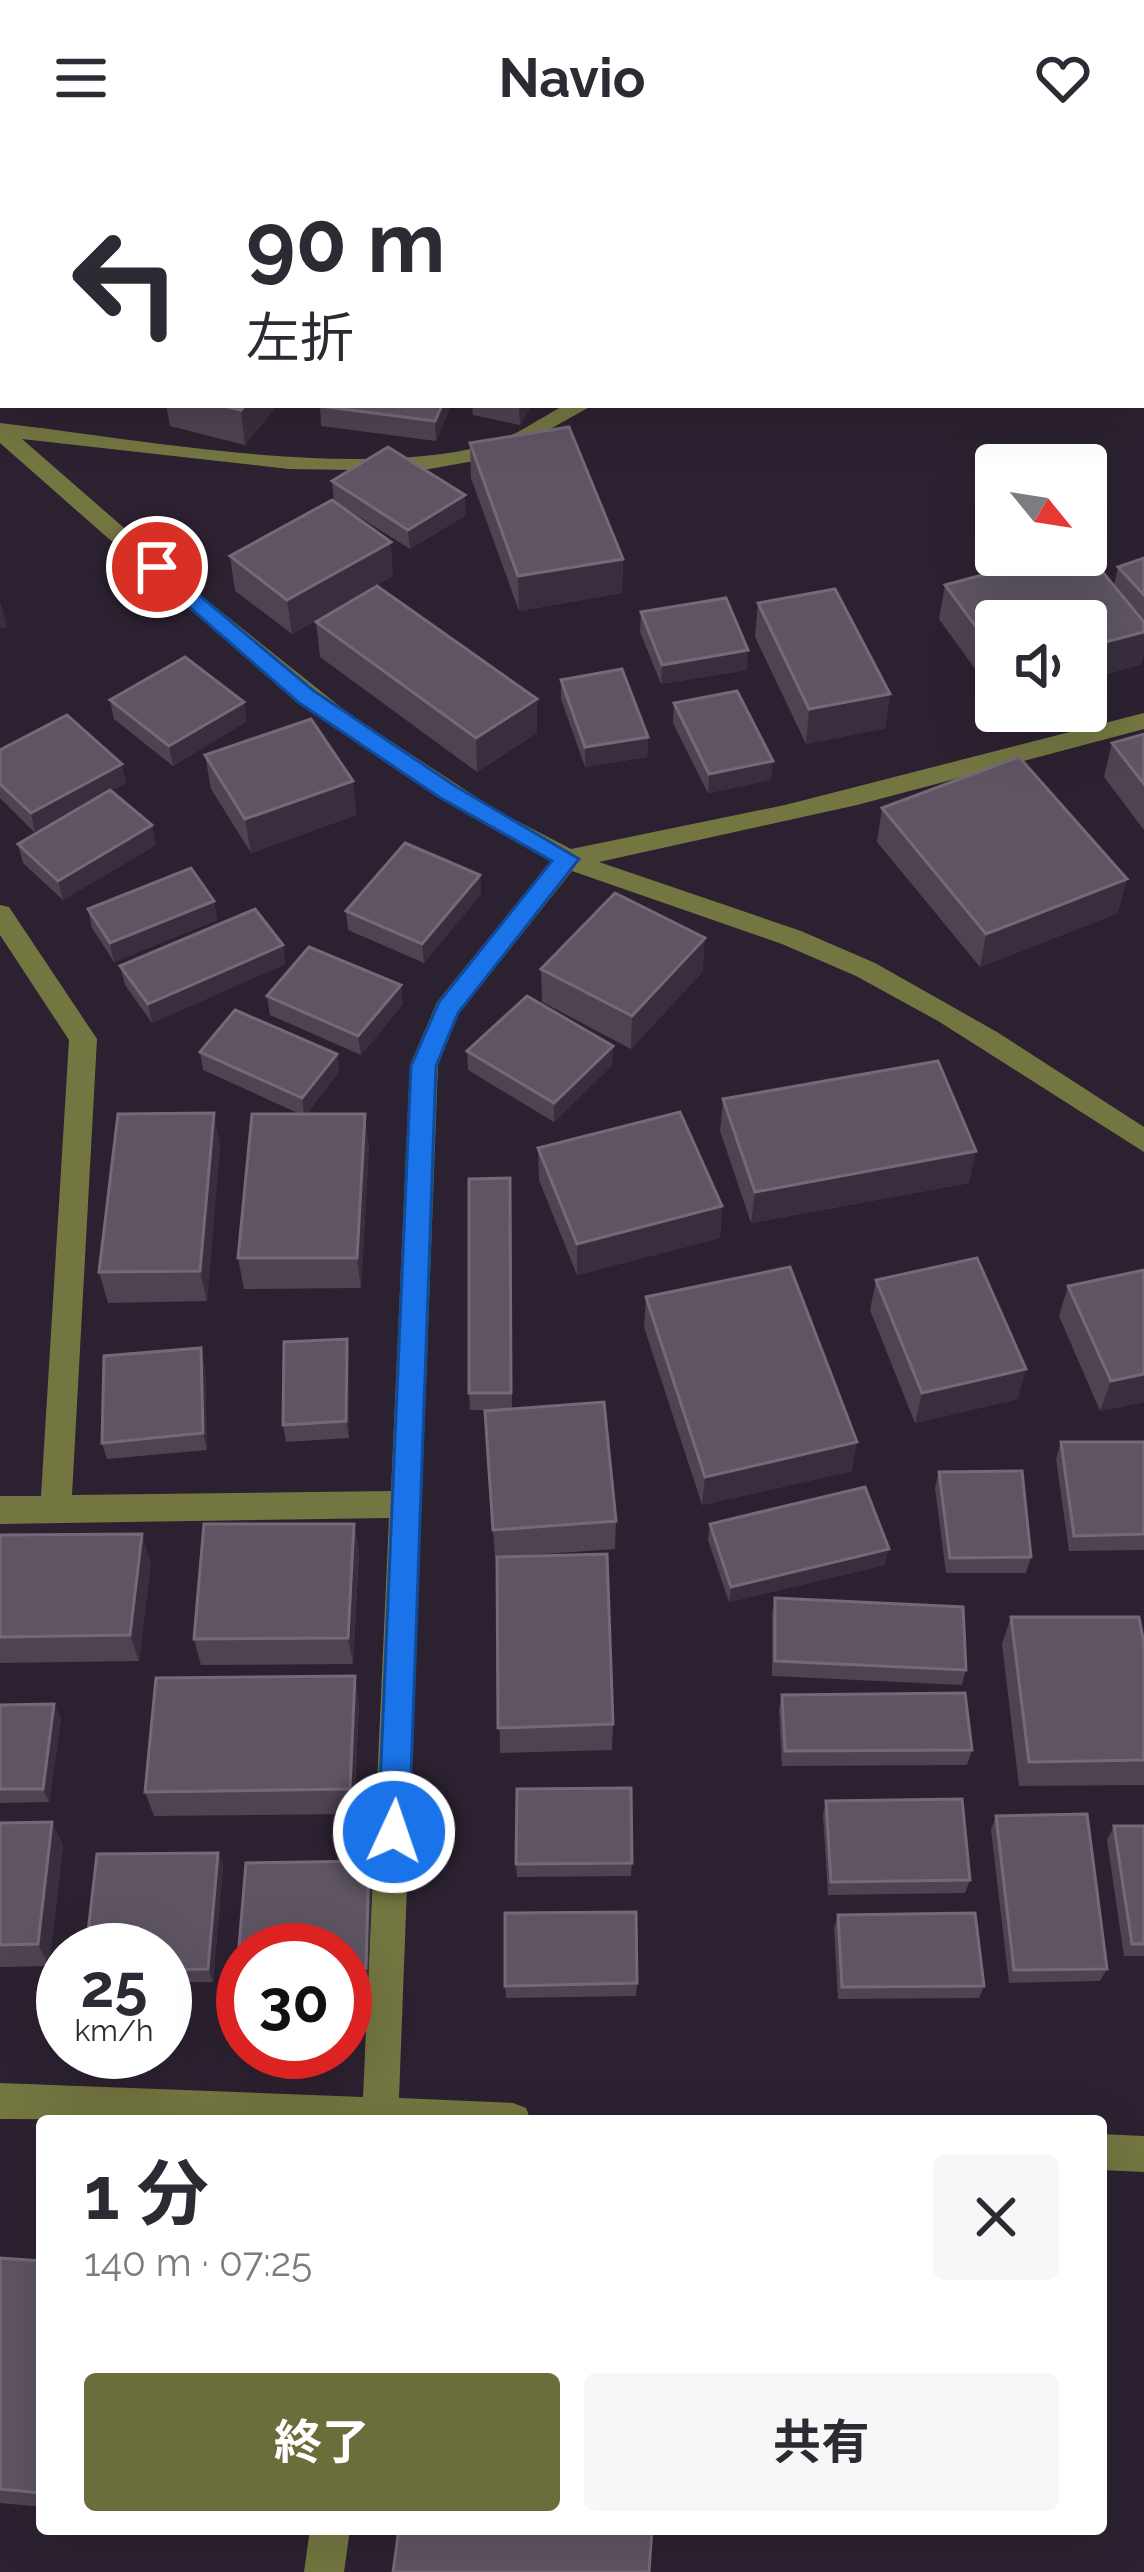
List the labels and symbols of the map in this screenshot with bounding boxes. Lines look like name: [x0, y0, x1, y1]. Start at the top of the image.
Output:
north arrow: [975, 444, 1107, 576]
pin: [106, 516, 208, 618]
position arrow: [331, 1769, 457, 1895]
speed limit sign: 30: [216, 1923, 372, 2079]

